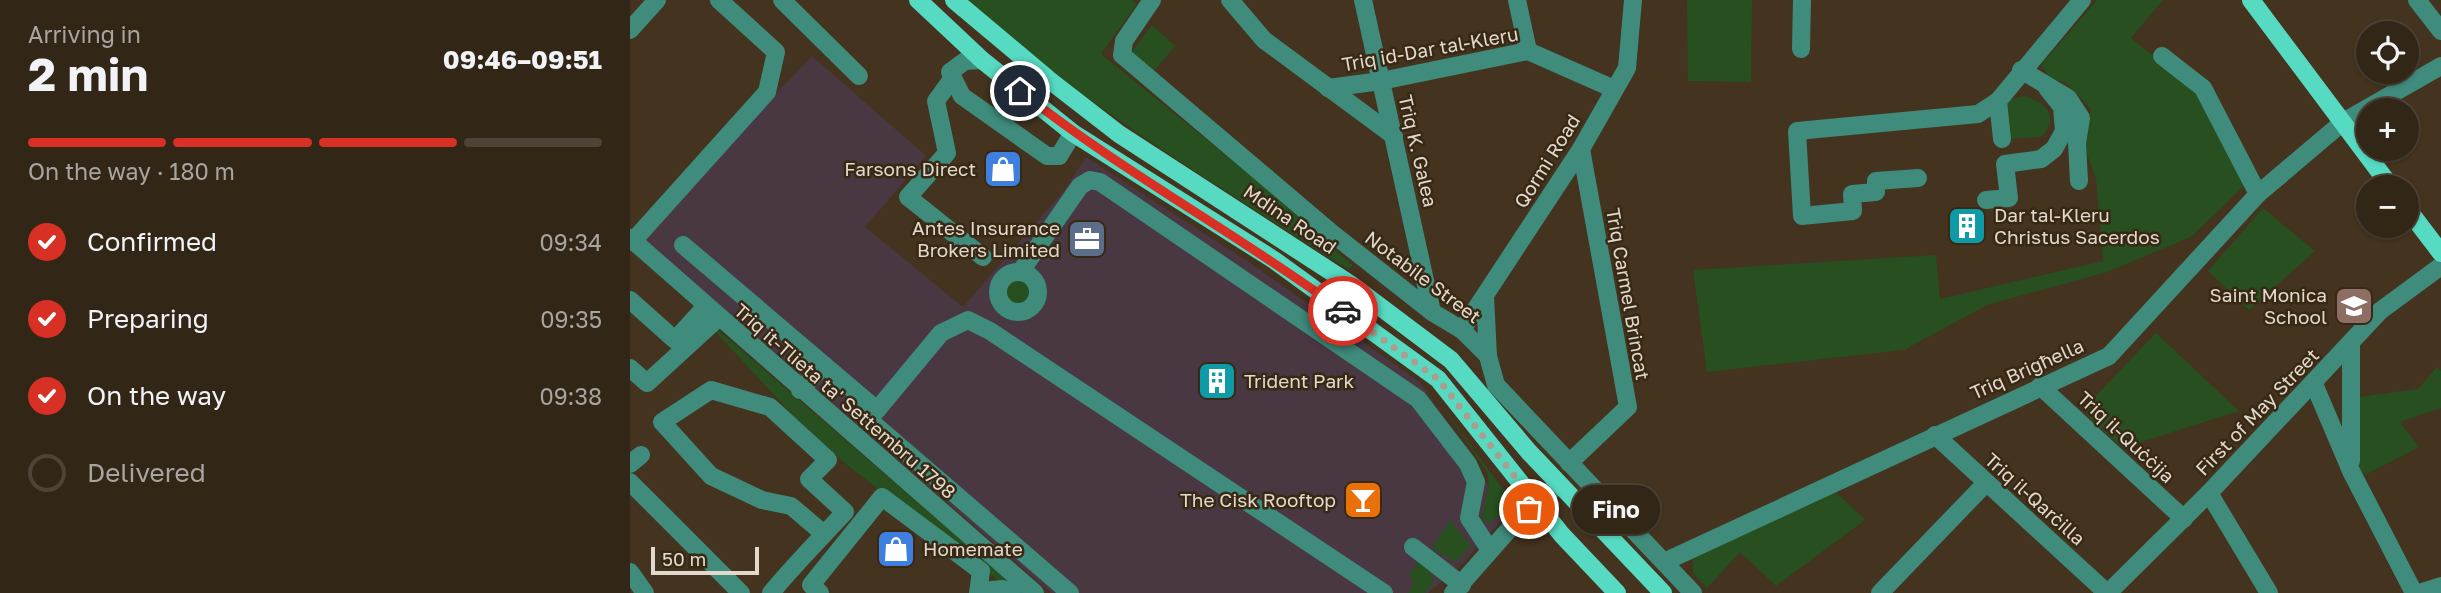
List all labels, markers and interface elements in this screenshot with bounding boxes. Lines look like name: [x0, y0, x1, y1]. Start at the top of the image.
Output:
text: Arriving in: [28, 20, 141, 48]
map controls: [2356, 21, 2419, 238]
button: locate: [2356, 21, 2419, 84]
street label: Triq id-Dar tal-Kleru: [1340, 22, 1520, 75]
text: 09:46–09:51: [443, 44, 602, 75]
text: 2 min: [28, 46, 148, 101]
pin: [990, 61, 1050, 121]
icon: home: [1001, 72, 1039, 110]
street label: Triq K. Galea: [1394, 93, 1443, 209]
button: +: [2356, 98, 2419, 161]
street label: Qormi Road: [1509, 110, 1584, 212]
shop icon: Farsons Direct: [982, 148, 1024, 190]
text: On the way · 180 m: [28, 157, 235, 185]
place label: Farsons Direct: [844, 157, 976, 180]
button: −: [2356, 175, 2419, 238]
street label: Mdina Road: [1240, 179, 1341, 258]
place label: Dar tal-Kleru Christus Sacerdos: [1994, 203, 2160, 248]
building icon: Dar tal-Kleru Christus Sacerdos: [1946, 205, 1988, 247]
street label: Triq Carmel Brincat: [1602, 206, 1655, 382]
place label: Antes Insurance Brokers Limited: [912, 216, 1060, 261]
office icon: Antes Insurance Brokers Limited: [1066, 218, 1108, 260]
icon: check: [28, 223, 66, 261]
text: Confirmed: [87, 226, 217, 257]
street label: Notabile Street: [1361, 226, 1486, 328]
text: 09:34: [539, 228, 602, 256]
courier: [1308, 276, 1378, 346]
place label: Saint Monica School: [2210, 283, 2327, 328]
school or university icon: Saint Monica School: [2333, 285, 2375, 327]
icon: car: [1324, 292, 1362, 330]
street label: Triq it-Tlieta ta' Settembru 1798: [730, 298, 961, 503]
icon: check: [28, 300, 66, 338]
text: Preparing: [87, 303, 209, 334]
text: 09:35: [540, 305, 602, 333]
street label: Triq Brigħella: [1967, 333, 2087, 404]
street label: First of May Street: [2190, 343, 2323, 480]
building icon: Trident Park: [1196, 360, 1238, 402]
place label: Trident Park: [1244, 369, 1355, 392]
icon: check: [28, 377, 66, 415]
text: On the way: [87, 380, 226, 411]
text: 09:38: [539, 382, 602, 410]
street label: Triq il-Quċċija: [2073, 386, 2179, 487]
street label: Triq il-Qarċilla: [1980, 448, 2090, 550]
text: Delivered: [87, 457, 206, 488]
bar icon: The Cisk Rooftop: [1342, 479, 1384, 521]
pin: [1499, 479, 1559, 539]
callout: Fino: [1571, 484, 1658, 534]
place label: The Cisk Rooftop: [1180, 488, 1336, 511]
icon: bag: [1510, 490, 1548, 528]
text: Fino: [1592, 495, 1640, 523]
shop icon: Homemate: [875, 528, 917, 570]
place label: Homemate: [923, 537, 1023, 560]
scale bar: [651, 544, 760, 576]
text: 50 m: [662, 547, 706, 570]

